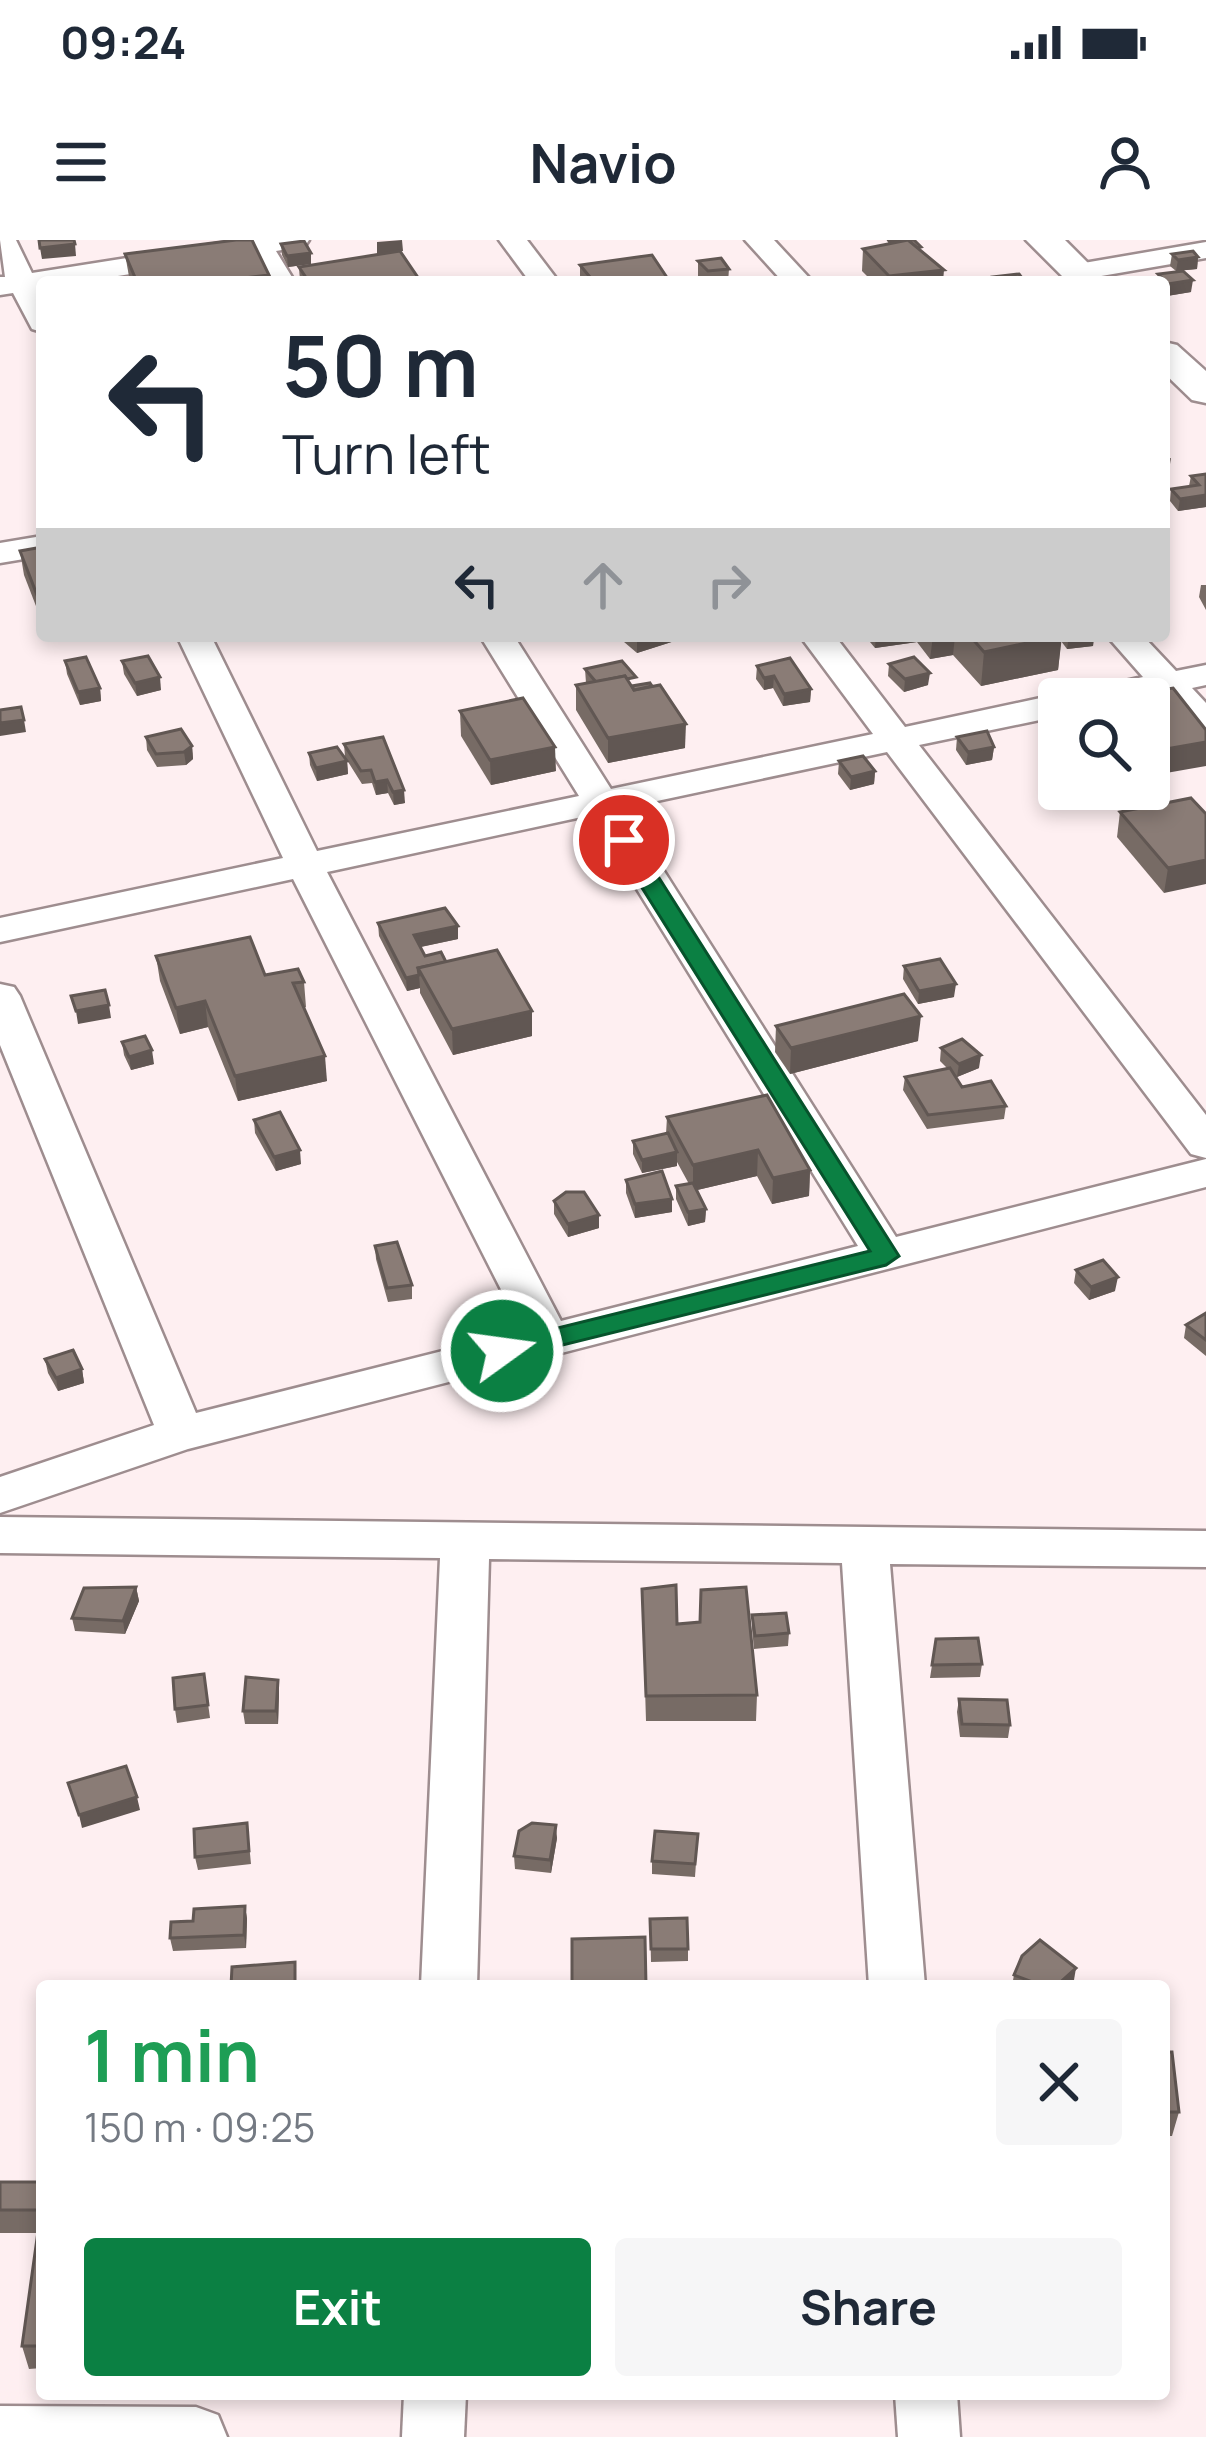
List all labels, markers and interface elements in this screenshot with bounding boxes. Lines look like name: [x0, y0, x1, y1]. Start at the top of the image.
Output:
text: 09:24: [60, 11, 186, 73]
text: Navio: [529, 125, 677, 199]
icon: menu: [48, 129, 114, 195]
icon: person: [1092, 129, 1158, 195]
text: 50 m: [282, 307, 479, 422]
icon: left: [84, 324, 240, 480]
text: Turn left: [282, 416, 491, 490]
icon: left: [444, 552, 510, 618]
icon: ahead: [570, 552, 636, 618]
icon: right: [696, 552, 762, 618]
map controls: [1038, 678, 1170, 810]
button: search: [1038, 678, 1170, 810]
pin: [573, 789, 675, 891]
icon: arrive: [591, 807, 657, 873]
position arrow: [439, 1288, 565, 1414]
text: 1 min: [84, 2005, 260, 2104]
button: close: [996, 2019, 1122, 2145]
text: 150 m · 09:25: [84, 2100, 315, 2154]
button: Exit: [84, 2238, 591, 2376]
button: Share: [615, 2238, 1122, 2376]

